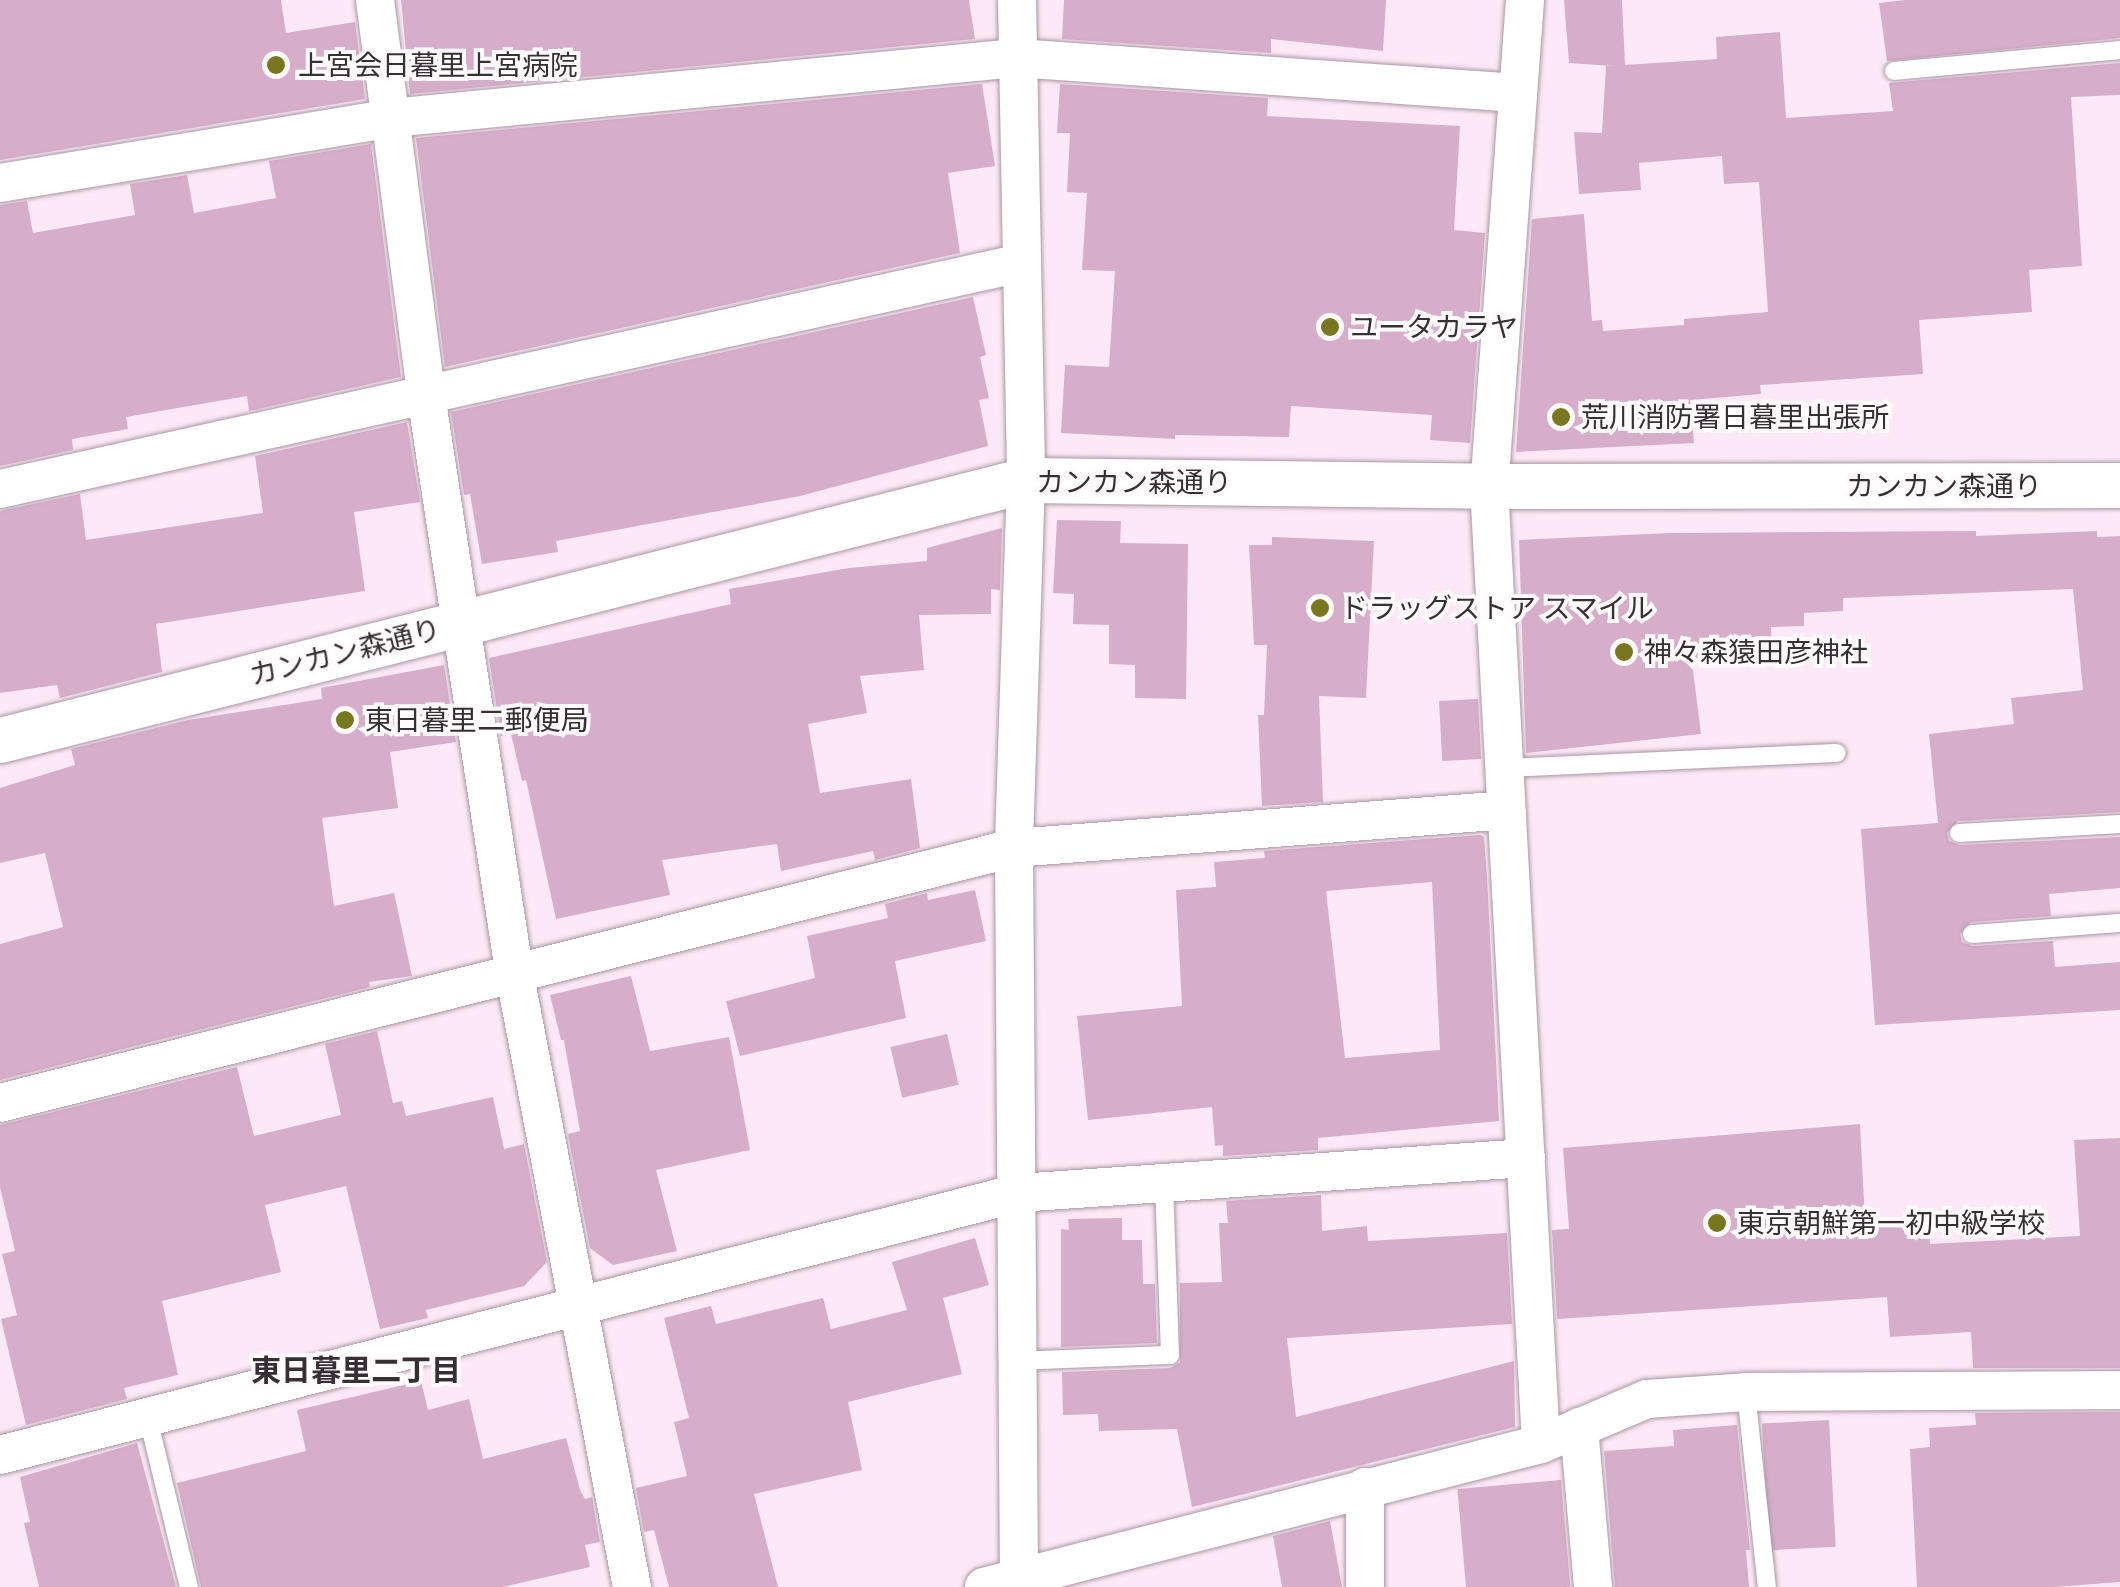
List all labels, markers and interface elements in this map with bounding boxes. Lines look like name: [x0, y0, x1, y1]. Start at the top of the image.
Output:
place label: 上宮会日暮里上宮病院: [298, 48, 578, 82]
marker: 上宮会日暮里上宮病院: [263, 52, 289, 78]
place label: ユータカラヤ: [1350, 310, 1518, 344]
marker: ユータカラヤ: [1319, 316, 1341, 338]
place label: 荒川消防署日暮里出張所: [1581, 400, 1889, 434]
marker: 荒川消防署日暮里出張所: [1550, 406, 1572, 428]
street label: カンカン森通り: [1036, 465, 1232, 499]
street label: カンカン森通り: [1846, 469, 2042, 503]
place label: ドラッグストア スマイル: [1340, 591, 1655, 625]
marker: ドラッグストア スマイル: [1309, 597, 1331, 619]
street label: カンカン森通り: [246, 612, 444, 692]
place label: 神々森猿田彦神社: [1644, 635, 1868, 669]
marker: 神々森猿田彦神社: [1613, 641, 1635, 663]
place label: 東日暮里二郵便局: [365, 703, 589, 737]
marker: 東日暮里二郵便局: [334, 709, 356, 731]
place label: 東京朝鮮第一初中級学校: [1737, 1206, 2045, 1240]
marker: 東京朝鮮第一初中級学校: [1706, 1212, 1728, 1234]
district label: 東日暮里二丁目: [251, 1352, 461, 1388]

